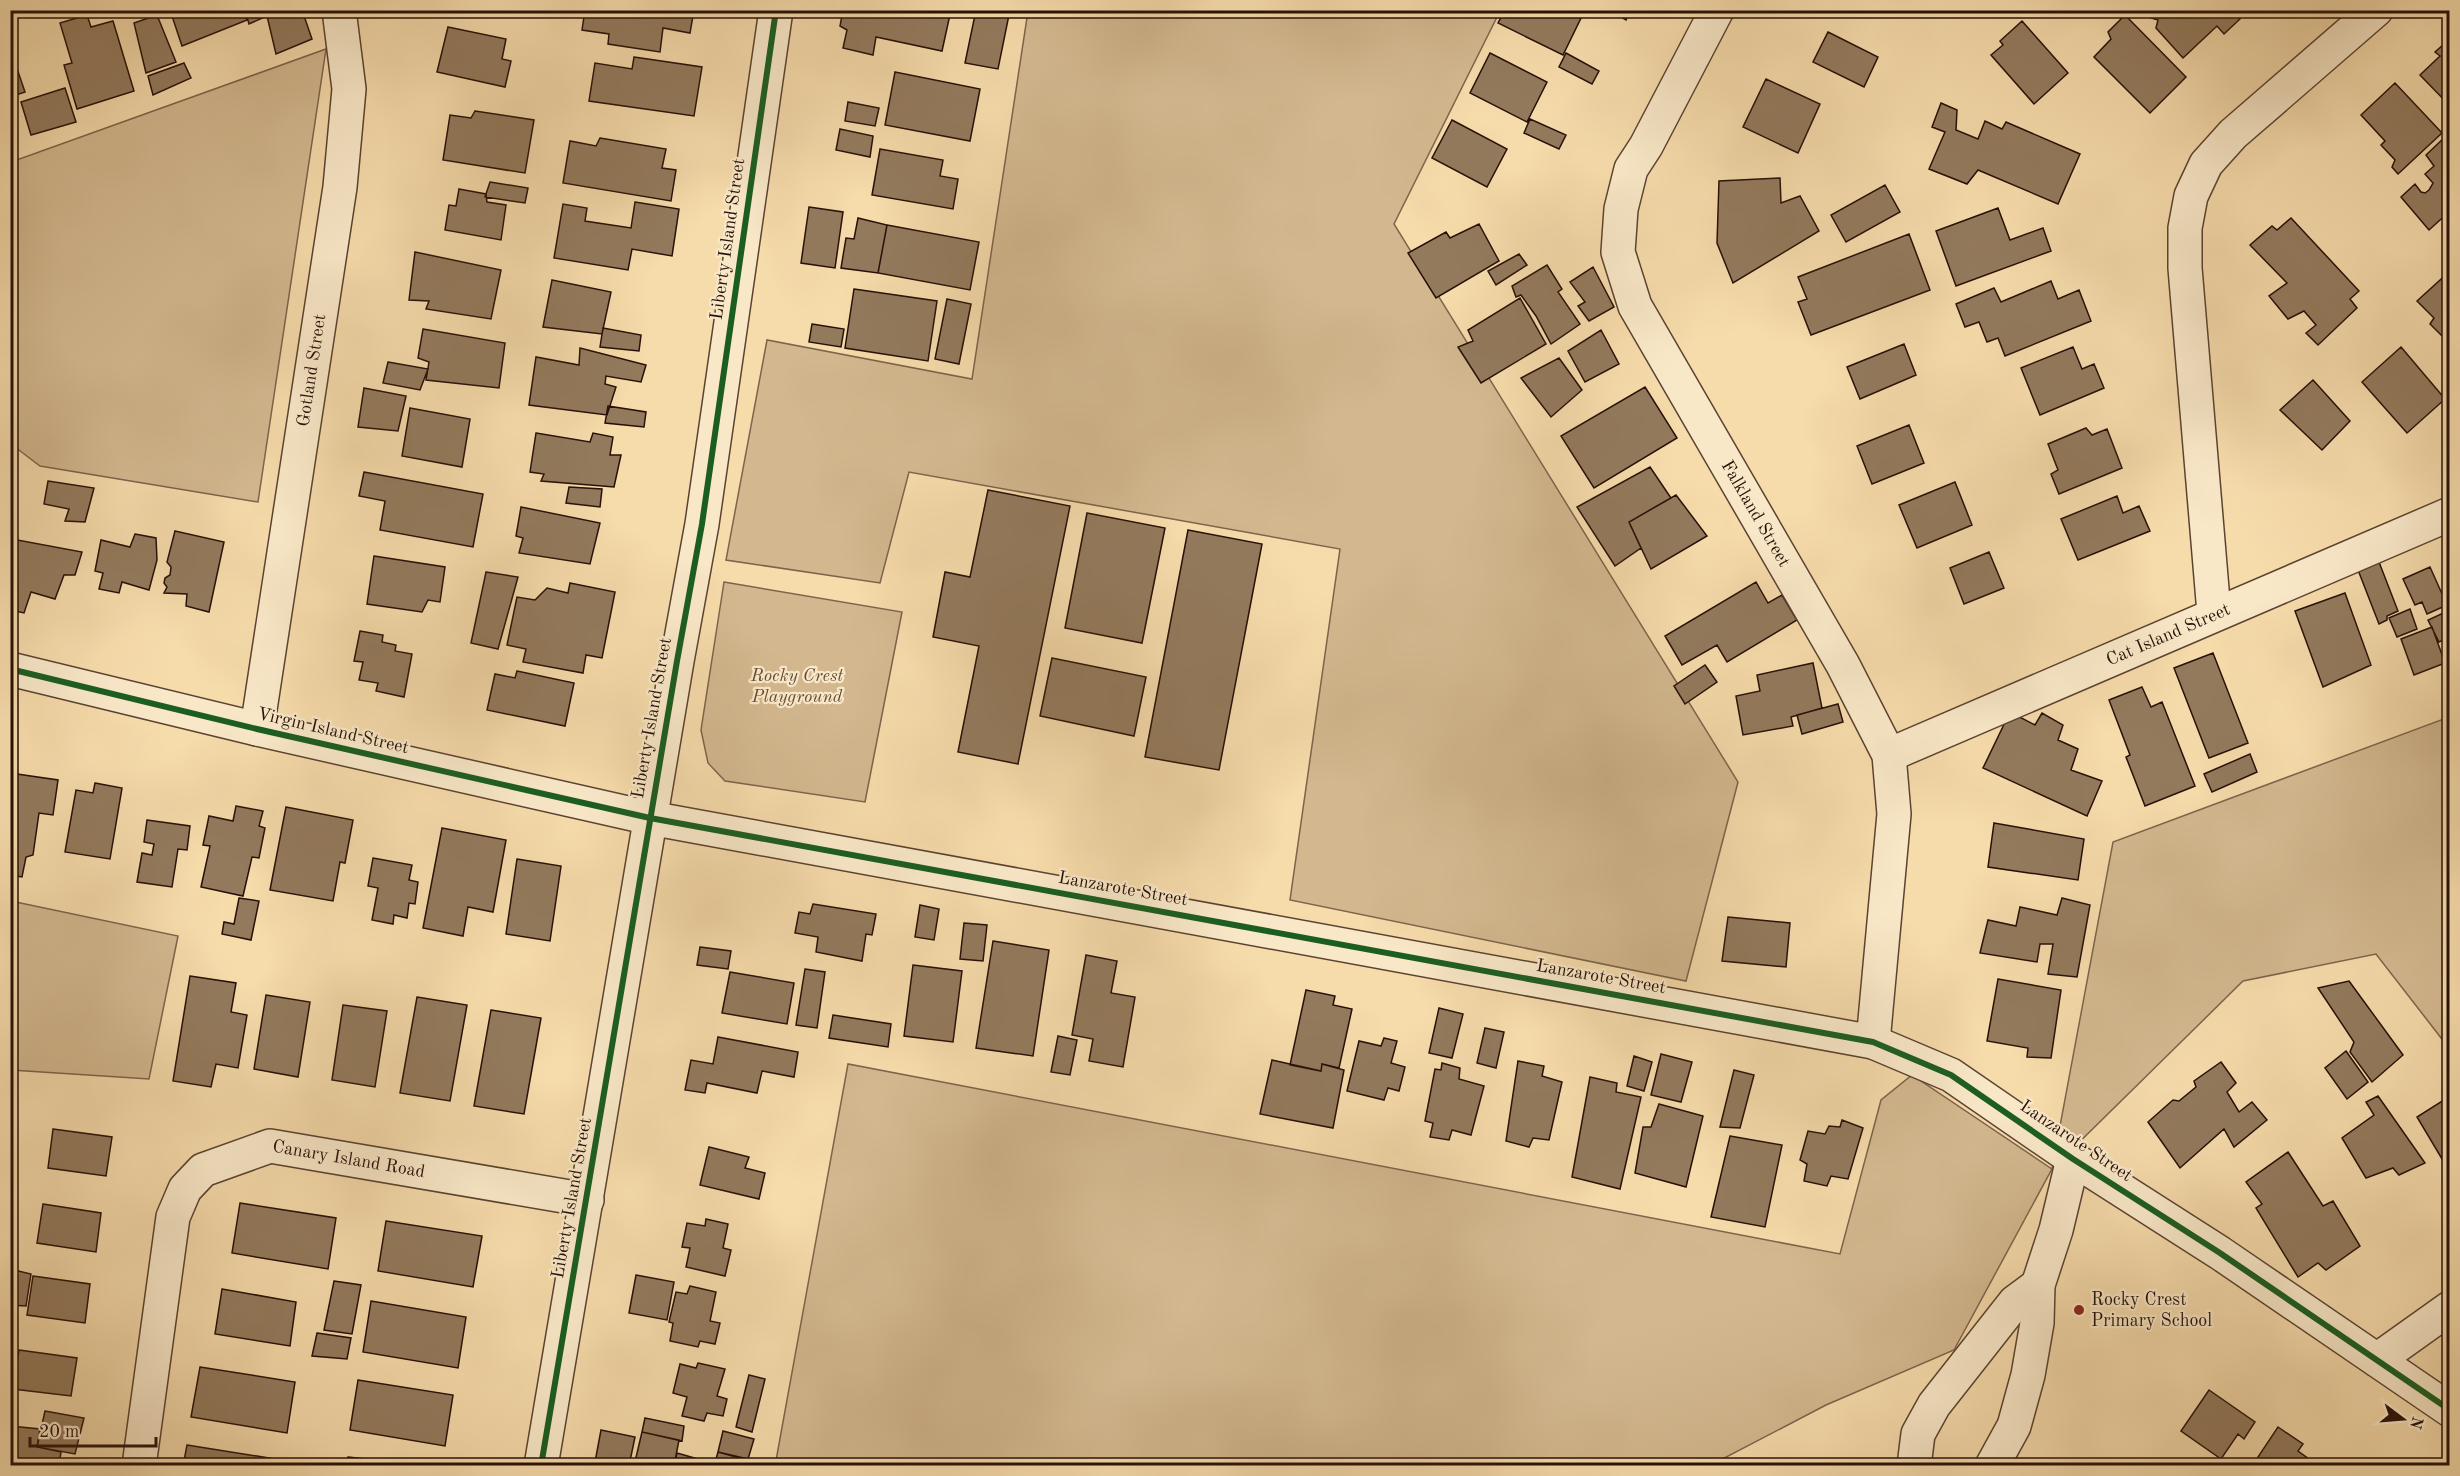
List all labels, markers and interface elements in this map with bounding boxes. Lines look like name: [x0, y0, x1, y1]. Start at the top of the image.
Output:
street label: Liberty Island Street: [708, 157, 748, 321]
street label: Gotland Street: [294, 313, 329, 428]
street label: Falkland Street: [1718, 457, 1793, 570]
street label: Cat Island Street: [2104, 601, 2233, 670]
street label: Liberty Island Street: [629, 636, 675, 800]
park label: Rocky Crest Playground: [750, 667, 843, 706]
street label: Virgin Island Street: [255, 705, 411, 757]
street label: Lanzarote Street: [1057, 869, 1189, 909]
street label: Lanzarote Street: [1535, 957, 1667, 997]
street label: Lanzarote Street: [2017, 1097, 2135, 1185]
street label: Liberty Island Street: [549, 1116, 595, 1280]
street label: Canary Island Road: [271, 1138, 426, 1181]
place label: Rocky Crest Primary School: [2091, 1291, 2212, 1330]
marker: Rocky Crest Primary School: [2072, 1303, 2086, 1317]
north arrow: [2373, 1389, 2433, 1449]
scale bar: [30, 1410, 156, 1448]
text: N: [2406, 1414, 2425, 1431]
text: 20 m: [39, 1423, 79, 1441]

